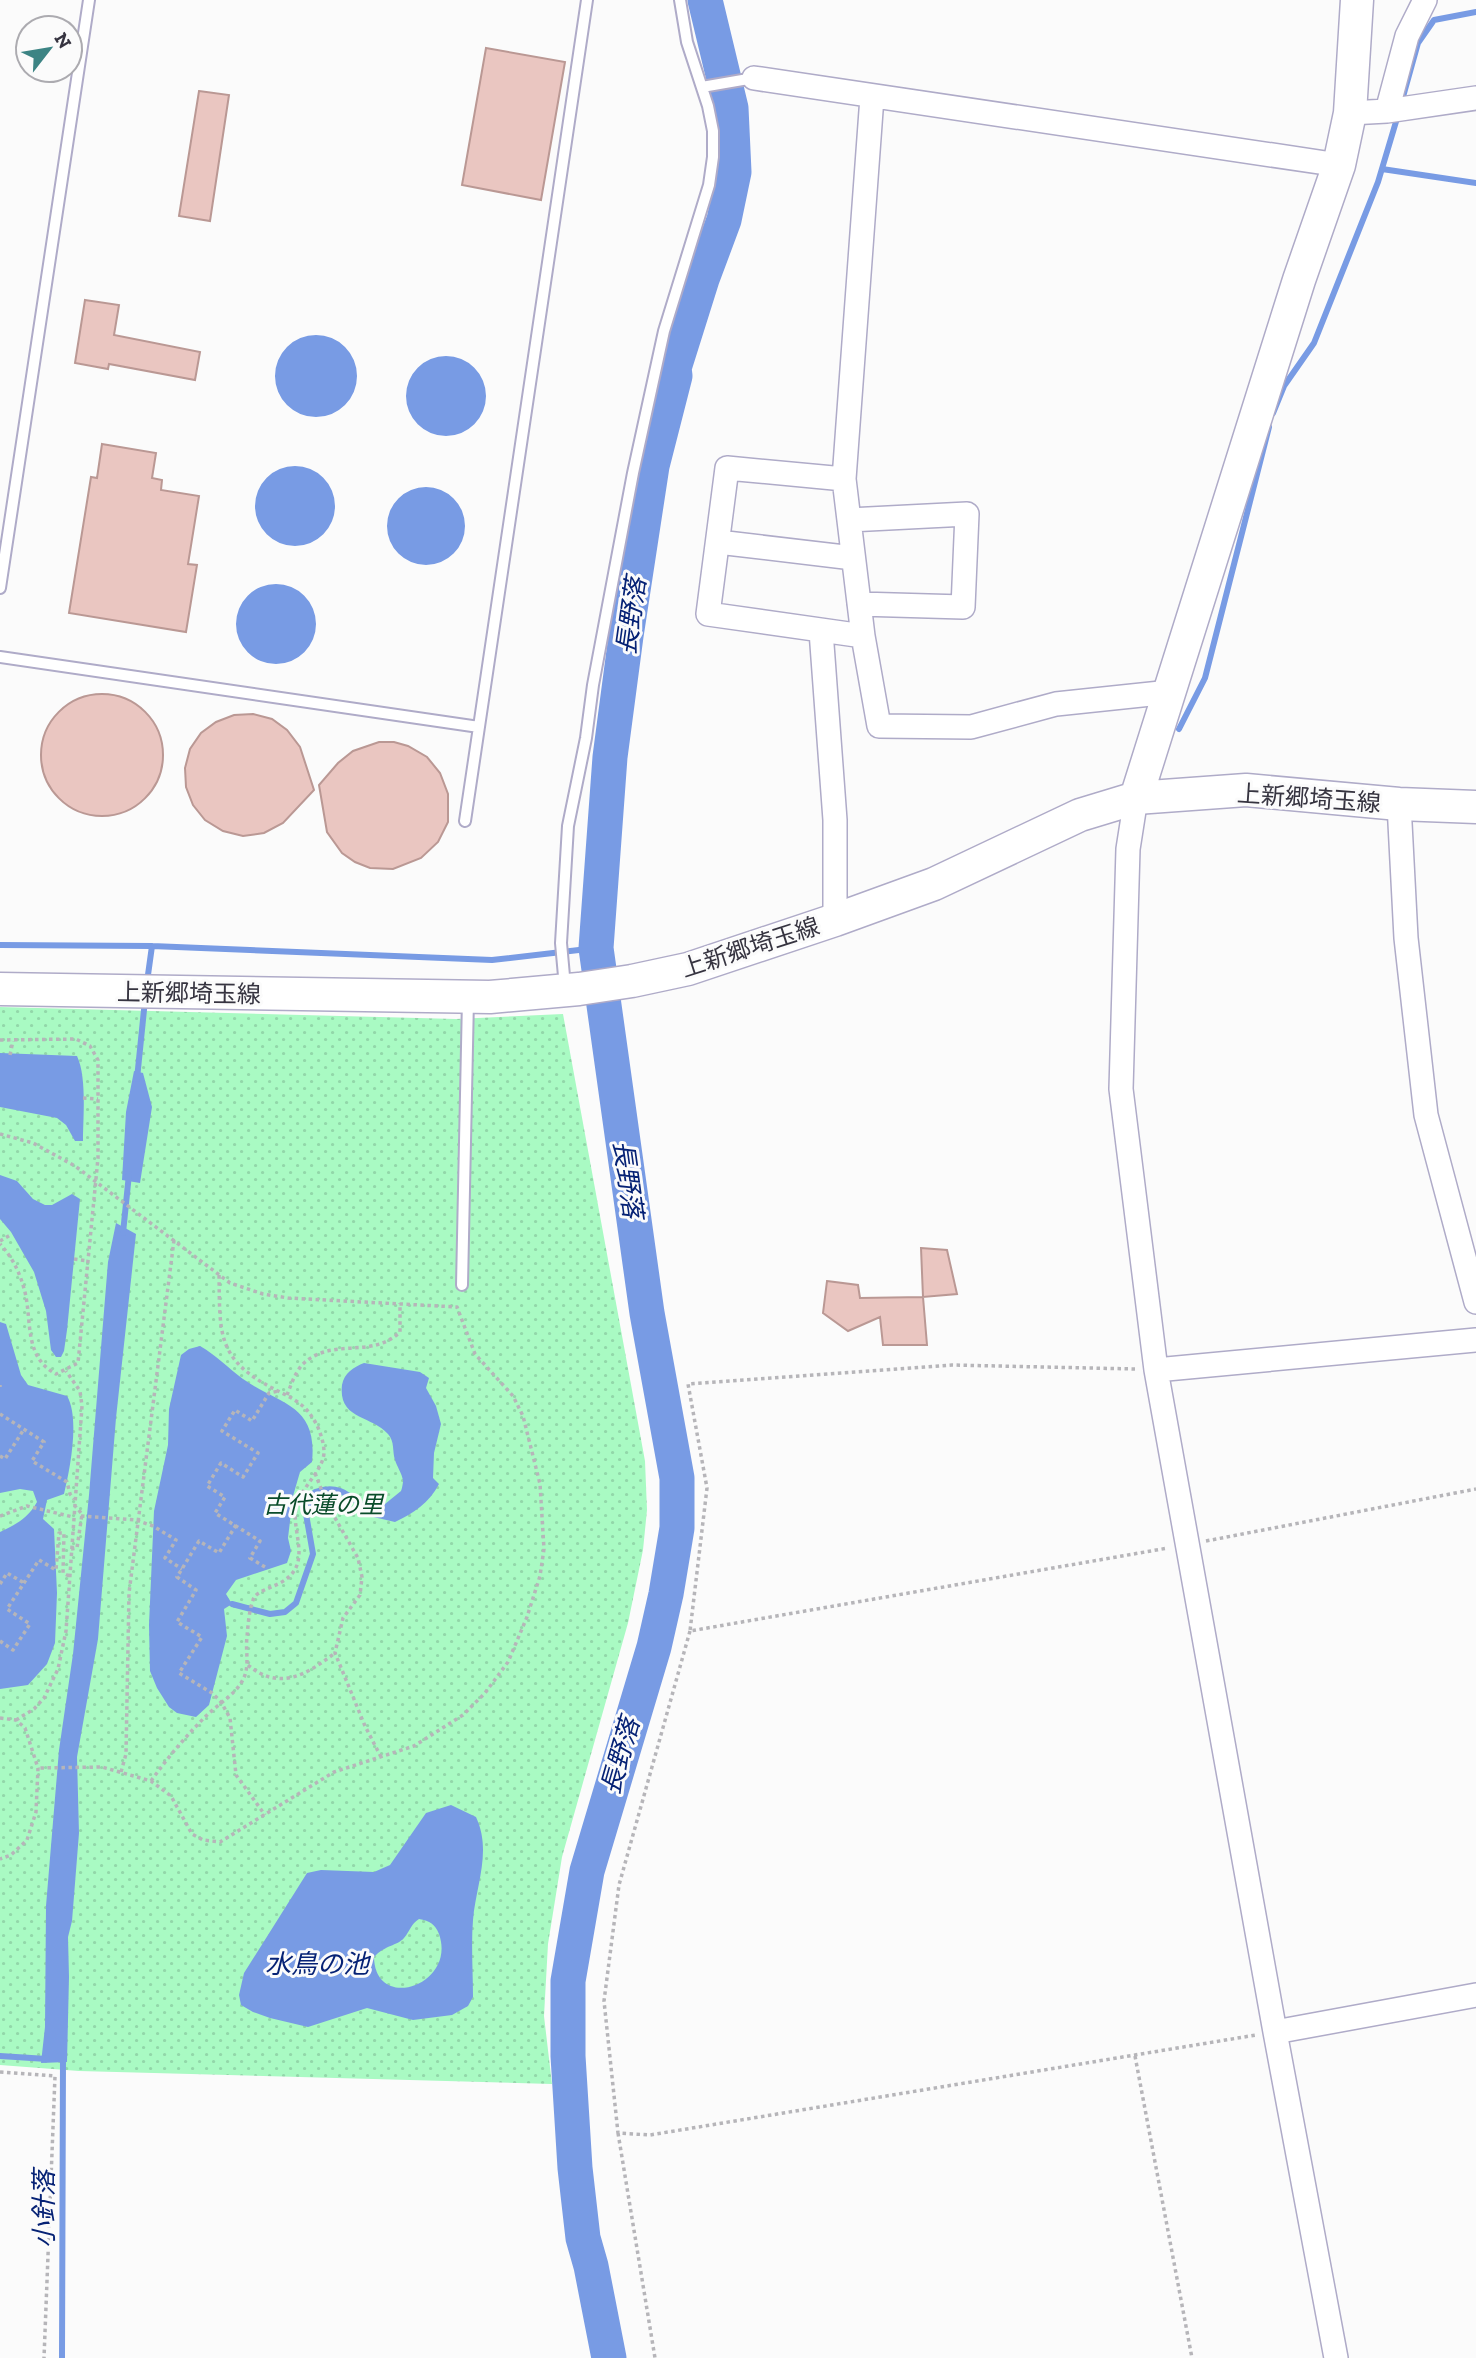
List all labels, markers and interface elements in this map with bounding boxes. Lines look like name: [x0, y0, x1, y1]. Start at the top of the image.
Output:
north arrow: [14, 14, 84, 84]
text: N: [50, 28, 77, 53]
water label: 長野落: [610, 571, 653, 657]
street label: 上新郷埼玉線: [1236, 779, 1382, 817]
street label: 上新郷埼玉線: [677, 911, 823, 983]
street label: 上新郷埼玉線: [117, 977, 261, 1009]
water label: 長野落: [607, 1138, 650, 1224]
park label: 古代蓮の里: [263, 1490, 385, 1519]
water label: 長野落: [594, 1710, 647, 1798]
water label: 水鳥の池: [265, 1948, 372, 1980]
water label: 小針落: [28, 2166, 60, 2248]

